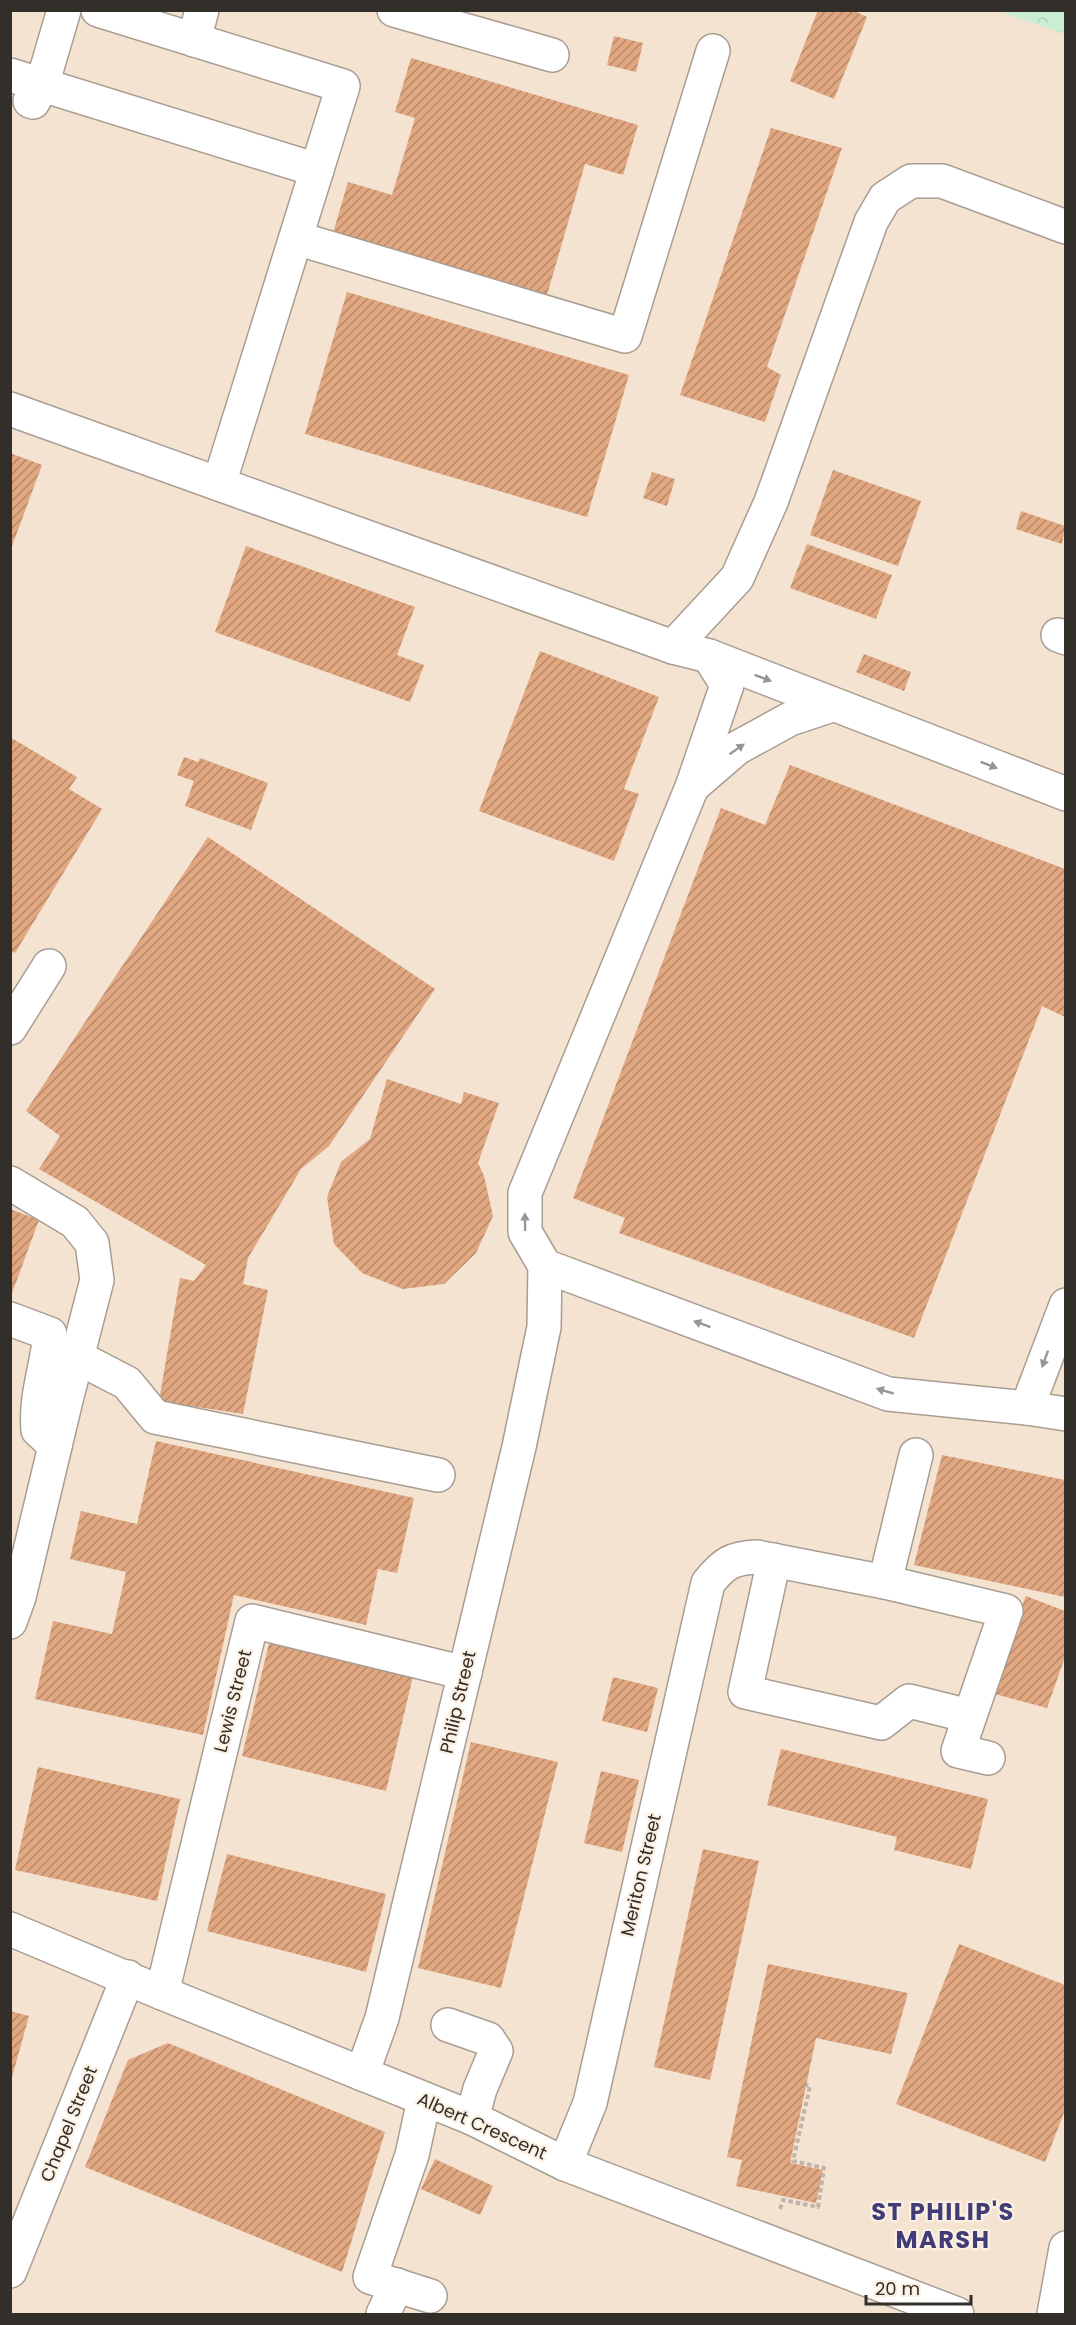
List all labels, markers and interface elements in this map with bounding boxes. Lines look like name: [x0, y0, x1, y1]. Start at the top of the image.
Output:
one-way arrow: [754, 674, 772, 683]
one-way arrow: [729, 743, 745, 755]
one-way arrow: [980, 761, 998, 770]
one-way arrow: [520, 1213, 530, 1232]
one-way arrow: [693, 1319, 711, 1328]
one-way arrow: [1040, 1351, 1050, 1369]
one-way arrow: [876, 1386, 894, 1396]
street label: Lewis Street: [208, 1647, 257, 1755]
street label: Philip Street: [434, 1648, 481, 1756]
street label: Meriton Street: [614, 1811, 667, 1939]
street label: Chapel Street: [34, 2062, 103, 2185]
street label: Albert Crescent: [413, 2086, 551, 2165]
district label: ST PHILIP'S MARSH: [871, 2195, 1015, 2256]
scale bar: [866, 2268, 971, 2306]
text: 20 m: [875, 2276, 920, 2301]

